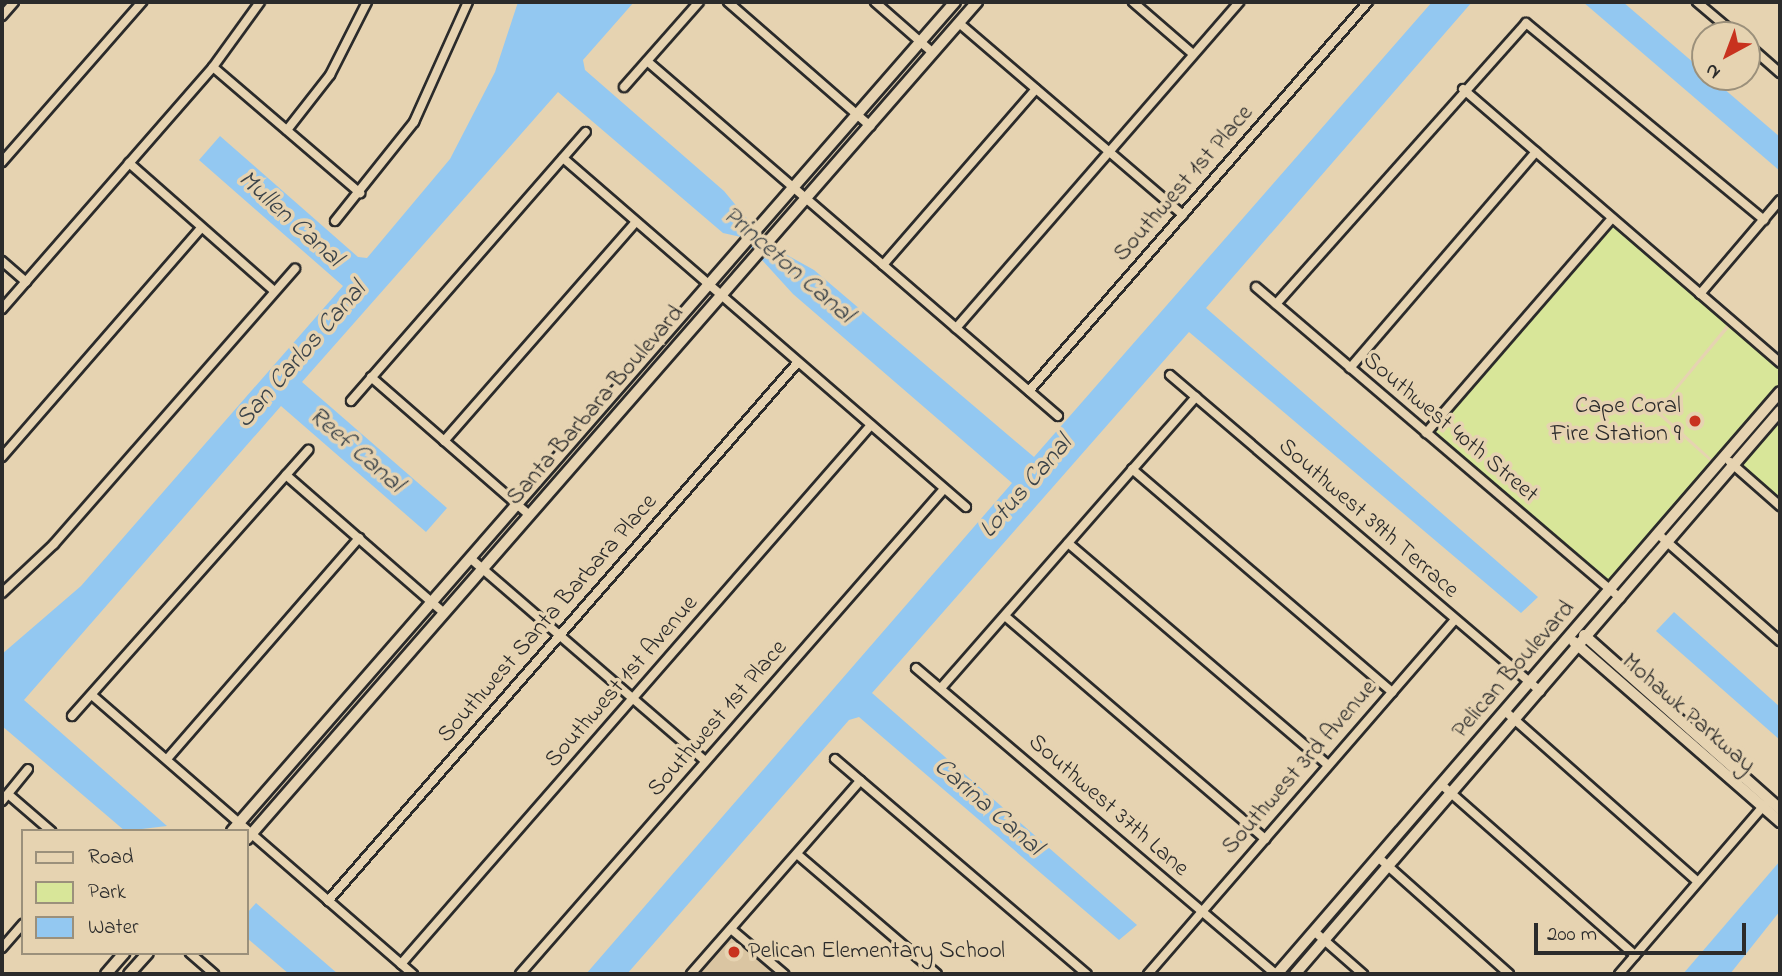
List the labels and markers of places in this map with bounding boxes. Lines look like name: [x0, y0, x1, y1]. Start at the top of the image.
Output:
place label: Cape Coral Fire Station 9: [1551, 393, 1681, 449]
marker: Cape Coral Fire Station 9: [1687, 413, 1703, 429]
place label: Pelican Elementary School: [748, 938, 1005, 966]
marker: Pelican Elementary School: [726, 944, 742, 960]

